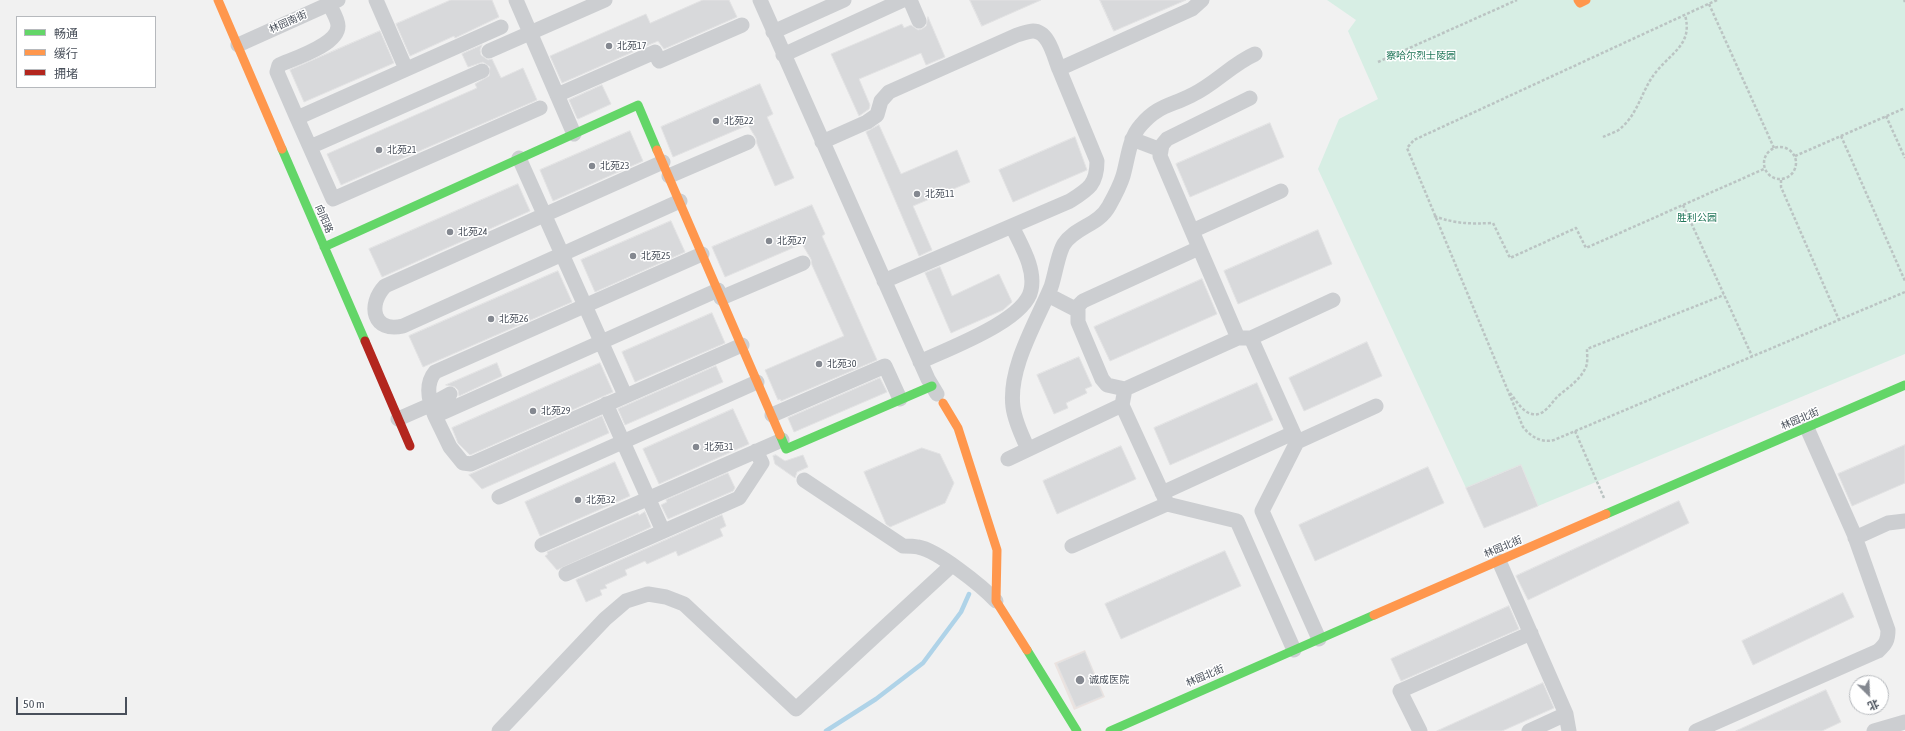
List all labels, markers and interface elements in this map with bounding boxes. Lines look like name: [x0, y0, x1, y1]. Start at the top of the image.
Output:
street label: 林园南街: [267, 8, 309, 36]
legend: [16, 16, 156, 88]
text: 畅通: [54, 27, 78, 41]
place label: 北苑17: [617, 40, 646, 52]
marker: 北苑17: [604, 41, 614, 51]
text: 缓行: [54, 47, 78, 61]
park label: 察哈尔烈士陵园: [1386, 50, 1456, 62]
text: 拥堵: [54, 67, 78, 81]
place label: 北苑22: [724, 115, 753, 127]
marker: 北苑22: [711, 116, 721, 126]
place label: 北苑21: [387, 144, 416, 156]
marker: 北苑21: [374, 145, 384, 155]
place label: 北苑23: [600, 160, 629, 172]
marker: 北苑23: [587, 161, 597, 171]
place label: 北苑11: [925, 188, 954, 200]
marker: 北苑11: [912, 189, 922, 199]
street label: 向阳路: [313, 203, 335, 235]
park label: 胜利公园: [1677, 212, 1717, 224]
place label: 北苑24: [458, 226, 487, 238]
marker: 北苑24: [445, 227, 455, 237]
place label: 北苑27: [777, 235, 806, 247]
marker: 北苑27: [764, 236, 774, 246]
place label: 北苑25: [641, 250, 670, 262]
marker: 北苑25: [628, 251, 638, 261]
place label: 北苑26: [499, 313, 528, 325]
marker: 北苑26: [486, 314, 496, 324]
place label: 北苑30: [827, 358, 856, 370]
marker: 北苑30: [814, 359, 824, 369]
place label: 北苑29: [541, 405, 570, 417]
marker: 北苑29: [528, 406, 538, 416]
street label: 林园北街: [1779, 406, 1821, 432]
place label: 北苑31: [704, 441, 733, 453]
marker: 北苑31: [691, 442, 701, 452]
place label: 北苑32: [586, 494, 615, 506]
marker: 北苑32: [573, 495, 583, 505]
street label: 林园北街: [1482, 534, 1524, 560]
street label: 林园北街: [1184, 663, 1226, 689]
marker: 诚成医院: [1074, 674, 1086, 686]
place label: 诚成医院: [1089, 674, 1129, 686]
north arrow: [1849, 675, 1889, 715]
scale bar: [18, 689, 129, 715]
text: 50 m: [23, 697, 45, 711]
text: 北: [1866, 697, 1881, 713]

